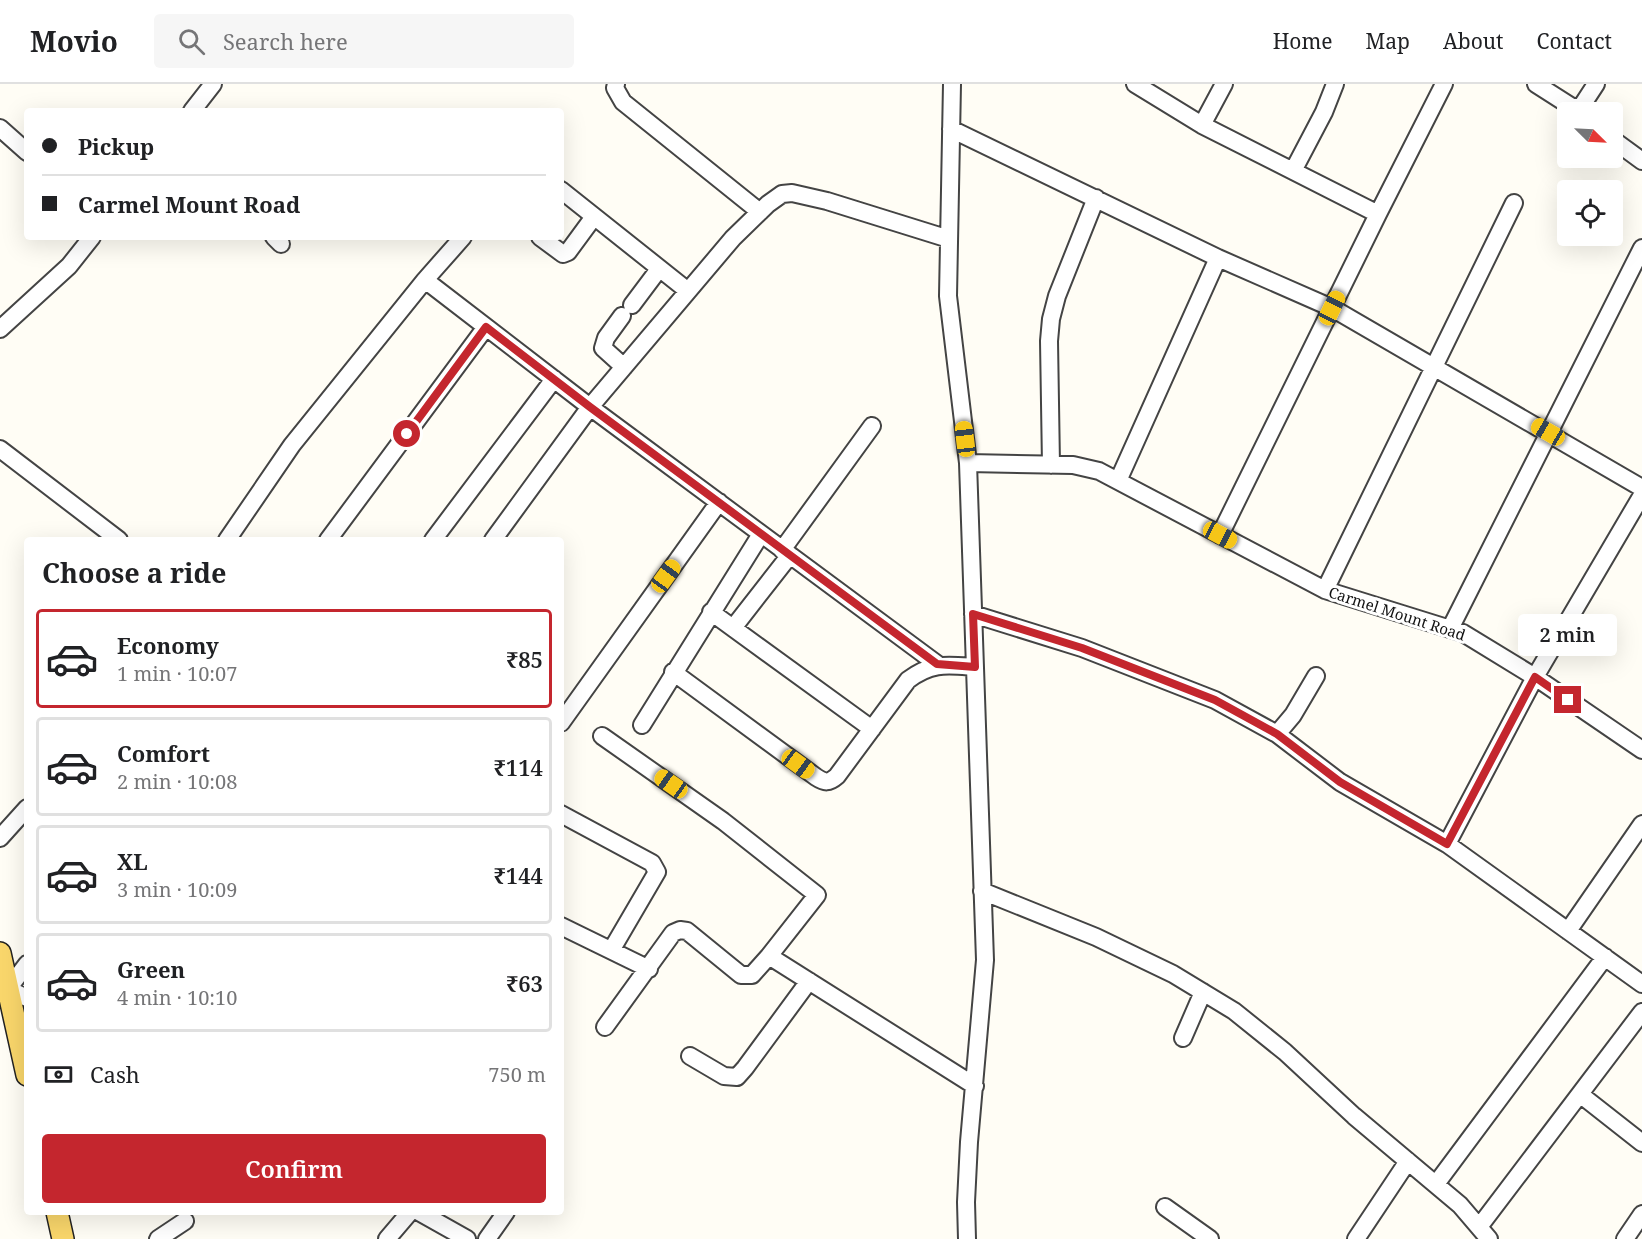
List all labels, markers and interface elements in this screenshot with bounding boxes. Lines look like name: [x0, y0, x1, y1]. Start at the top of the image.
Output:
search box: [154, 14, 574, 68]
text: Movio: [30, 22, 118, 60]
icon: search: [175, 25, 208, 58]
text: Search here: [223, 26, 348, 56]
text: Home: [1273, 27, 1333, 55]
text: Map: [1366, 27, 1410, 55]
text: About: [1443, 27, 1504, 55]
text: Contact: [1537, 27, 1612, 55]
north arrow: [1557, 102, 1623, 168]
map controls: [1557, 102, 1623, 246]
text: Pickup: [78, 131, 154, 161]
button: locate: [1557, 180, 1623, 246]
text: Carmel Mount Road: [78, 189, 300, 219]
car: [1316, 288, 1348, 328]
car: [1528, 415, 1568, 449]
route start: [393, 420, 420, 447]
car: [954, 420, 976, 458]
car: [1200, 519, 1240, 551]
text: Choose a ride: [42, 554, 227, 591]
car: [648, 556, 684, 596]
street label: Carmel Mount Road: [1326, 581, 1468, 645]
callout: 2 min: [1518, 613, 1618, 655]
text: 2 min: [1540, 621, 1595, 648]
text: Economy: [117, 630, 219, 660]
icon: car: [45, 632, 99, 686]
text: ₹85: [506, 644, 543, 674]
text: 1 min · 10:07: [117, 660, 237, 687]
route end: [1554, 686, 1581, 713]
text: Comfort: [117, 738, 210, 768]
icon: car: [45, 740, 99, 794]
car: [778, 746, 818, 782]
text: ₹114: [494, 752, 543, 782]
car: [651, 766, 691, 802]
text: 2 min · 10:08: [117, 768, 237, 795]
text: XL: [117, 846, 148, 876]
icon: car: [45, 848, 99, 902]
text: ₹144: [494, 860, 543, 890]
text: 3 min · 10:09: [117, 876, 237, 903]
text: Green: [117, 954, 185, 984]
icon: car: [45, 956, 99, 1010]
text: ₹63: [506, 968, 543, 998]
text: 4 min · 10:10: [117, 984, 237, 1011]
icon: cash: [42, 1058, 75, 1091]
text: Cash: [90, 1059, 140, 1089]
text: 750 m: [488, 1061, 546, 1088]
button: Confirm: [42, 1134, 546, 1203]

